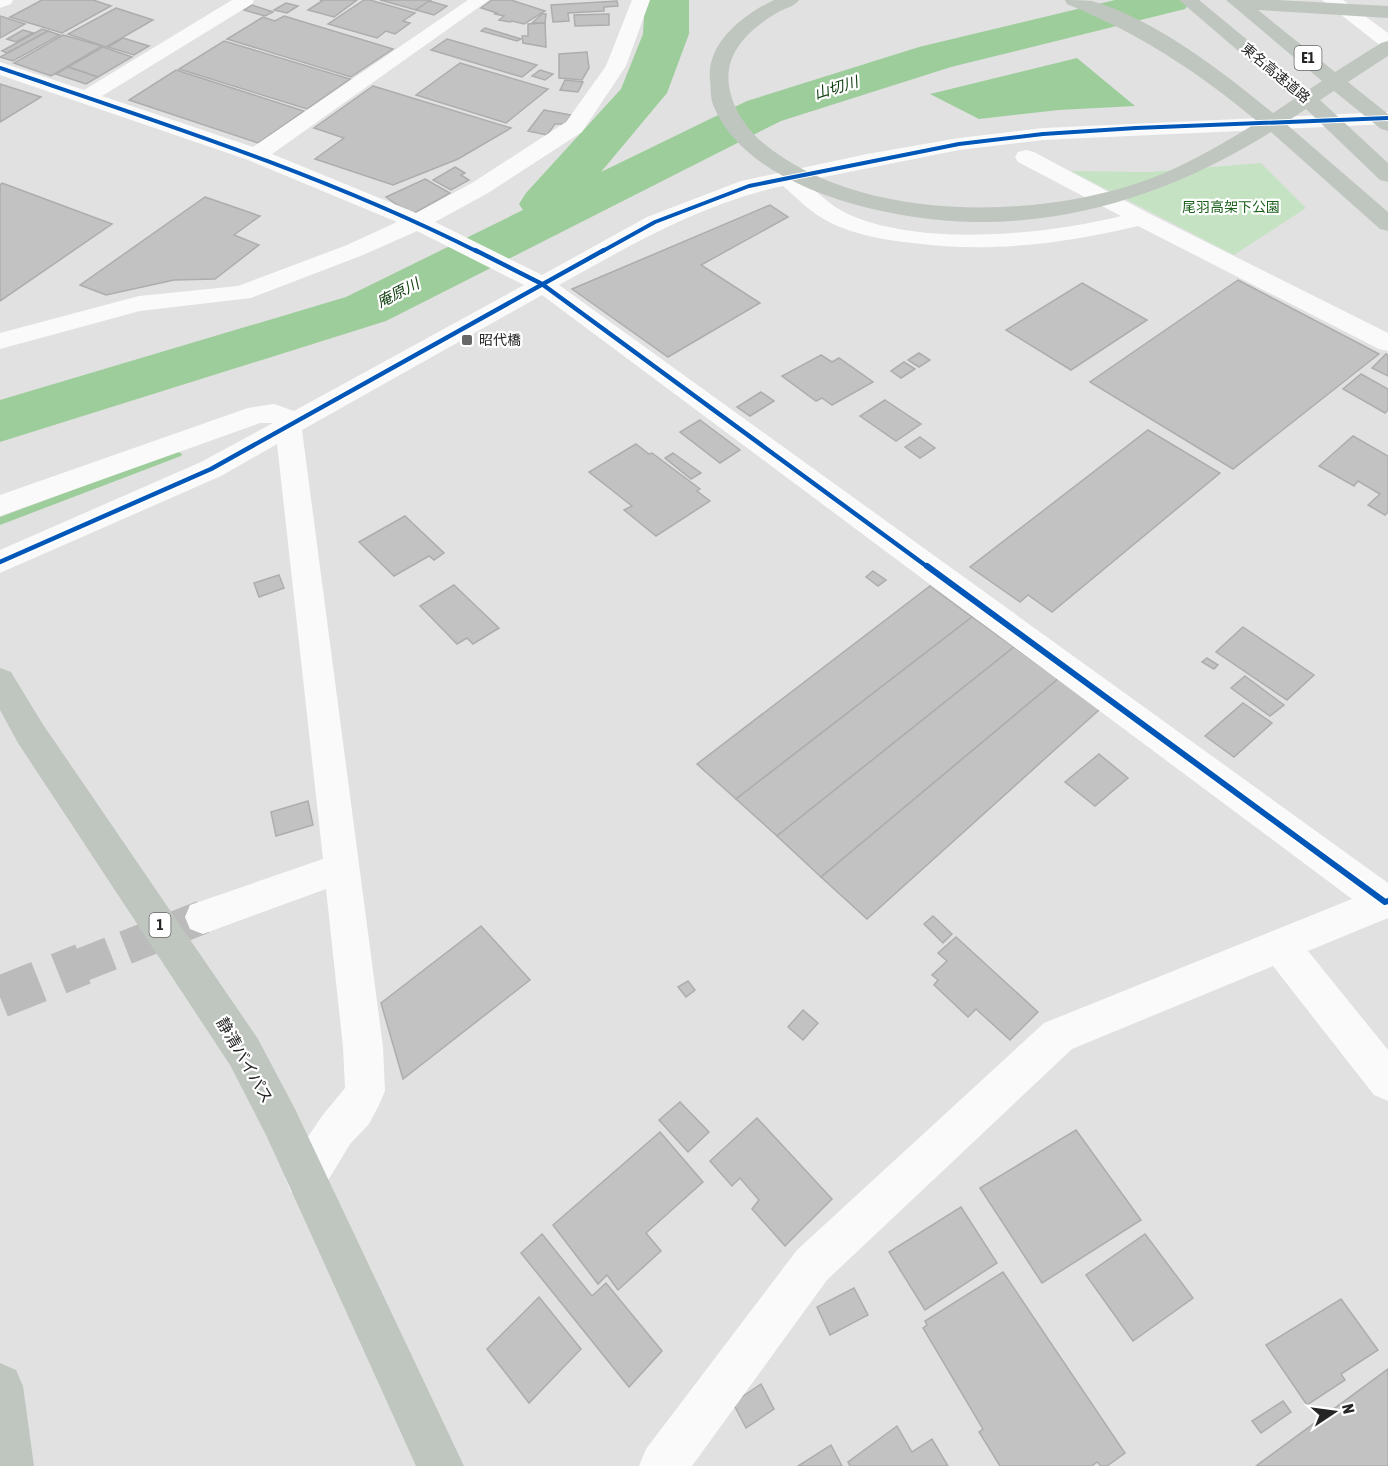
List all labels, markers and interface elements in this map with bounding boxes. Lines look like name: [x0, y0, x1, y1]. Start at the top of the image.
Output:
street label: 東名高速道路: [1239, 40, 1313, 106]
road number: E1: [1294, 46, 1322, 70]
water label: 山切川: [812, 72, 862, 102]
park label: 尾羽高架下公園: [1182, 199, 1280, 215]
water label: 庵原川: [374, 274, 423, 310]
place label: 昭代橋: [479, 332, 521, 348]
marker: 昭代橋: [460, 333, 474, 347]
road number: 1: [150, 913, 170, 937]
street label: 静清バイパス: [213, 1014, 277, 1106]
north arrow: [1304, 1382, 1364, 1442]
text: N: [1339, 1402, 1358, 1415]

